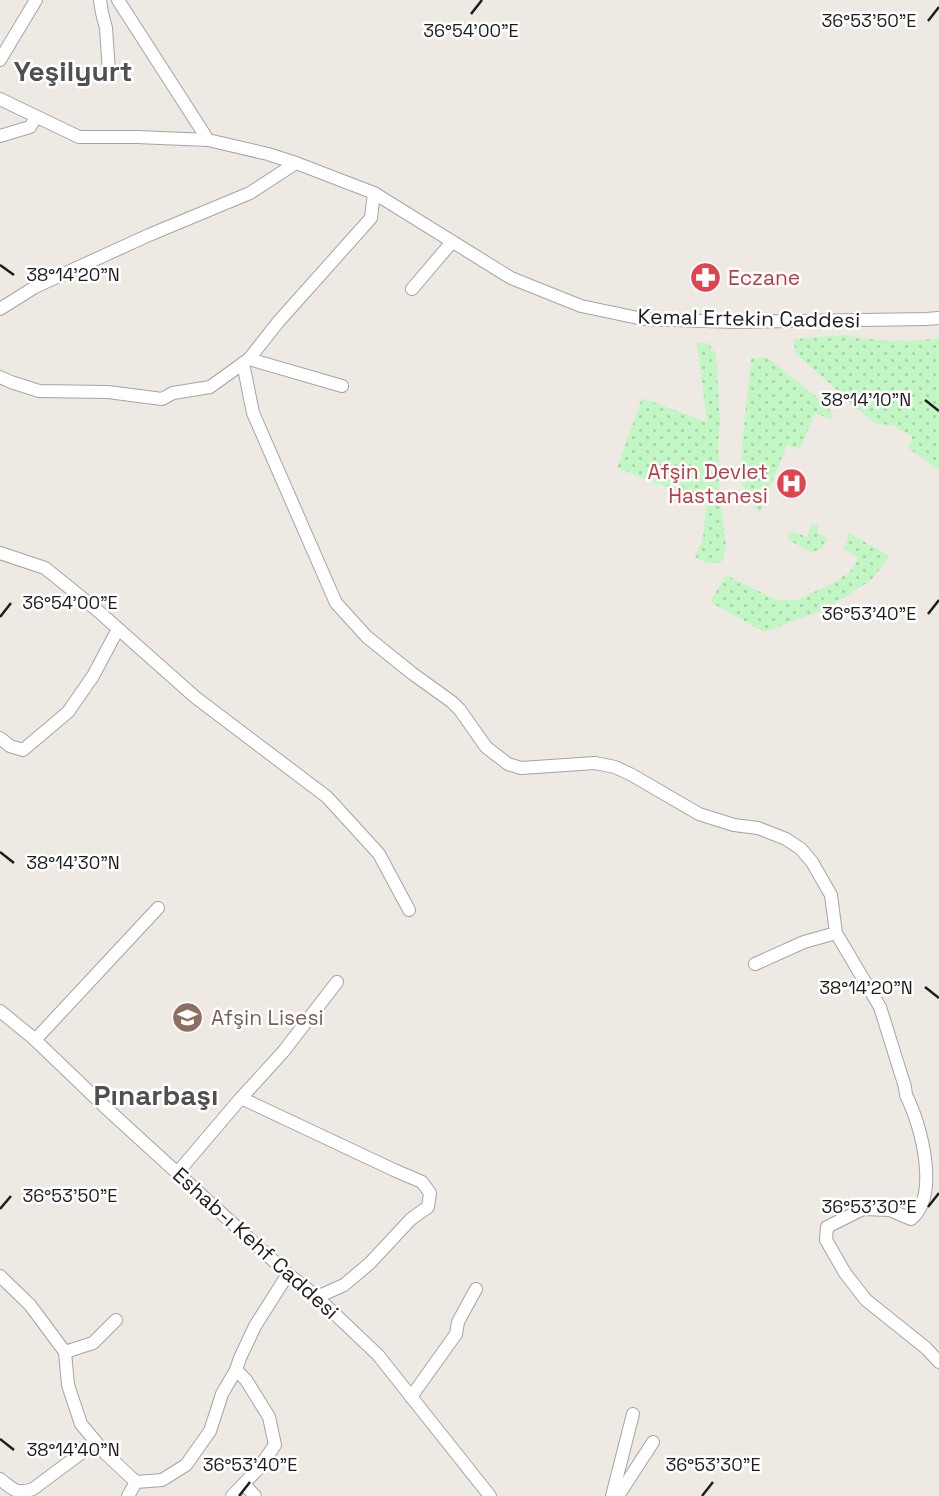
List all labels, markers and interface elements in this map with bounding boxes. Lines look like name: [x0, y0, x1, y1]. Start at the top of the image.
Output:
text: 36°53'50"E: [821, 9, 917, 32]
text: 36°54'00"E: [423, 19, 519, 42]
district label: Yeşilyurt: [13, 53, 133, 89]
pharmacy icon: Eczane: [688, 260, 722, 294]
text: 38°14'20"N: [26, 263, 120, 286]
place label: Eczane: [728, 264, 800, 291]
street label: Kemal Ertekin Caddesi: [637, 303, 861, 333]
text: 38°14'10"N: [821, 388, 911, 411]
place label: Afşin Devlet Hastanesi: [647, 458, 768, 509]
hospital icon: Afşin Devlet Hastanesi: [774, 466, 808, 500]
text: 36°54'00"E: [22, 591, 118, 614]
text: 36°53'40"E: [822, 602, 916, 625]
text: 38°14'30"N: [26, 851, 120, 874]
text: 38°14'20"N: [819, 976, 913, 999]
school or university icon: Afşin Lisesi: [171, 1000, 205, 1034]
place label: Afşin Lisesi: [211, 1004, 324, 1031]
district label: Pınarbaşı: [94, 1077, 218, 1113]
street label: Eshab-ı Kehf Caddesi: [167, 1161, 345, 1325]
text: 36°53'50"E: [22, 1184, 118, 1207]
text: 36°53'30"E: [821, 1195, 917, 1218]
text: 38°14'40"N: [26, 1438, 120, 1461]
text: 36°53'40"E: [203, 1453, 297, 1476]
text: 36°53'30"E: [665, 1453, 761, 1476]

